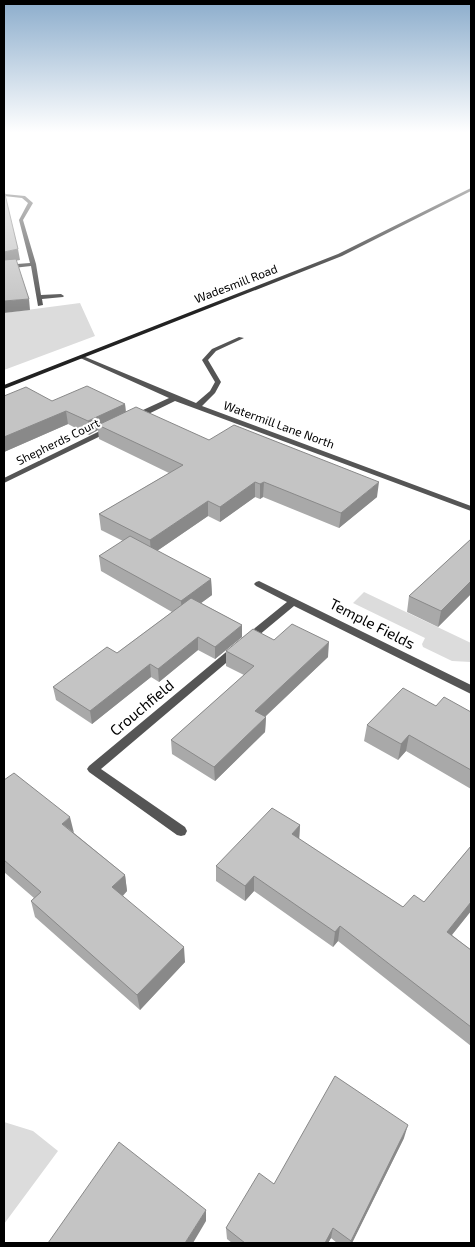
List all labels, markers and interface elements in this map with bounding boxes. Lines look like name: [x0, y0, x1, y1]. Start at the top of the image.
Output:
street label: Wadesmill Road: [192, 261, 279, 305]
street label: Watermill Lane North: [222, 397, 337, 451]
street label: Shepherds Court: [14, 415, 102, 467]
street label: Temple Fields: [327, 594, 418, 652]
street label: Crouchfield: [106, 675, 177, 739]

